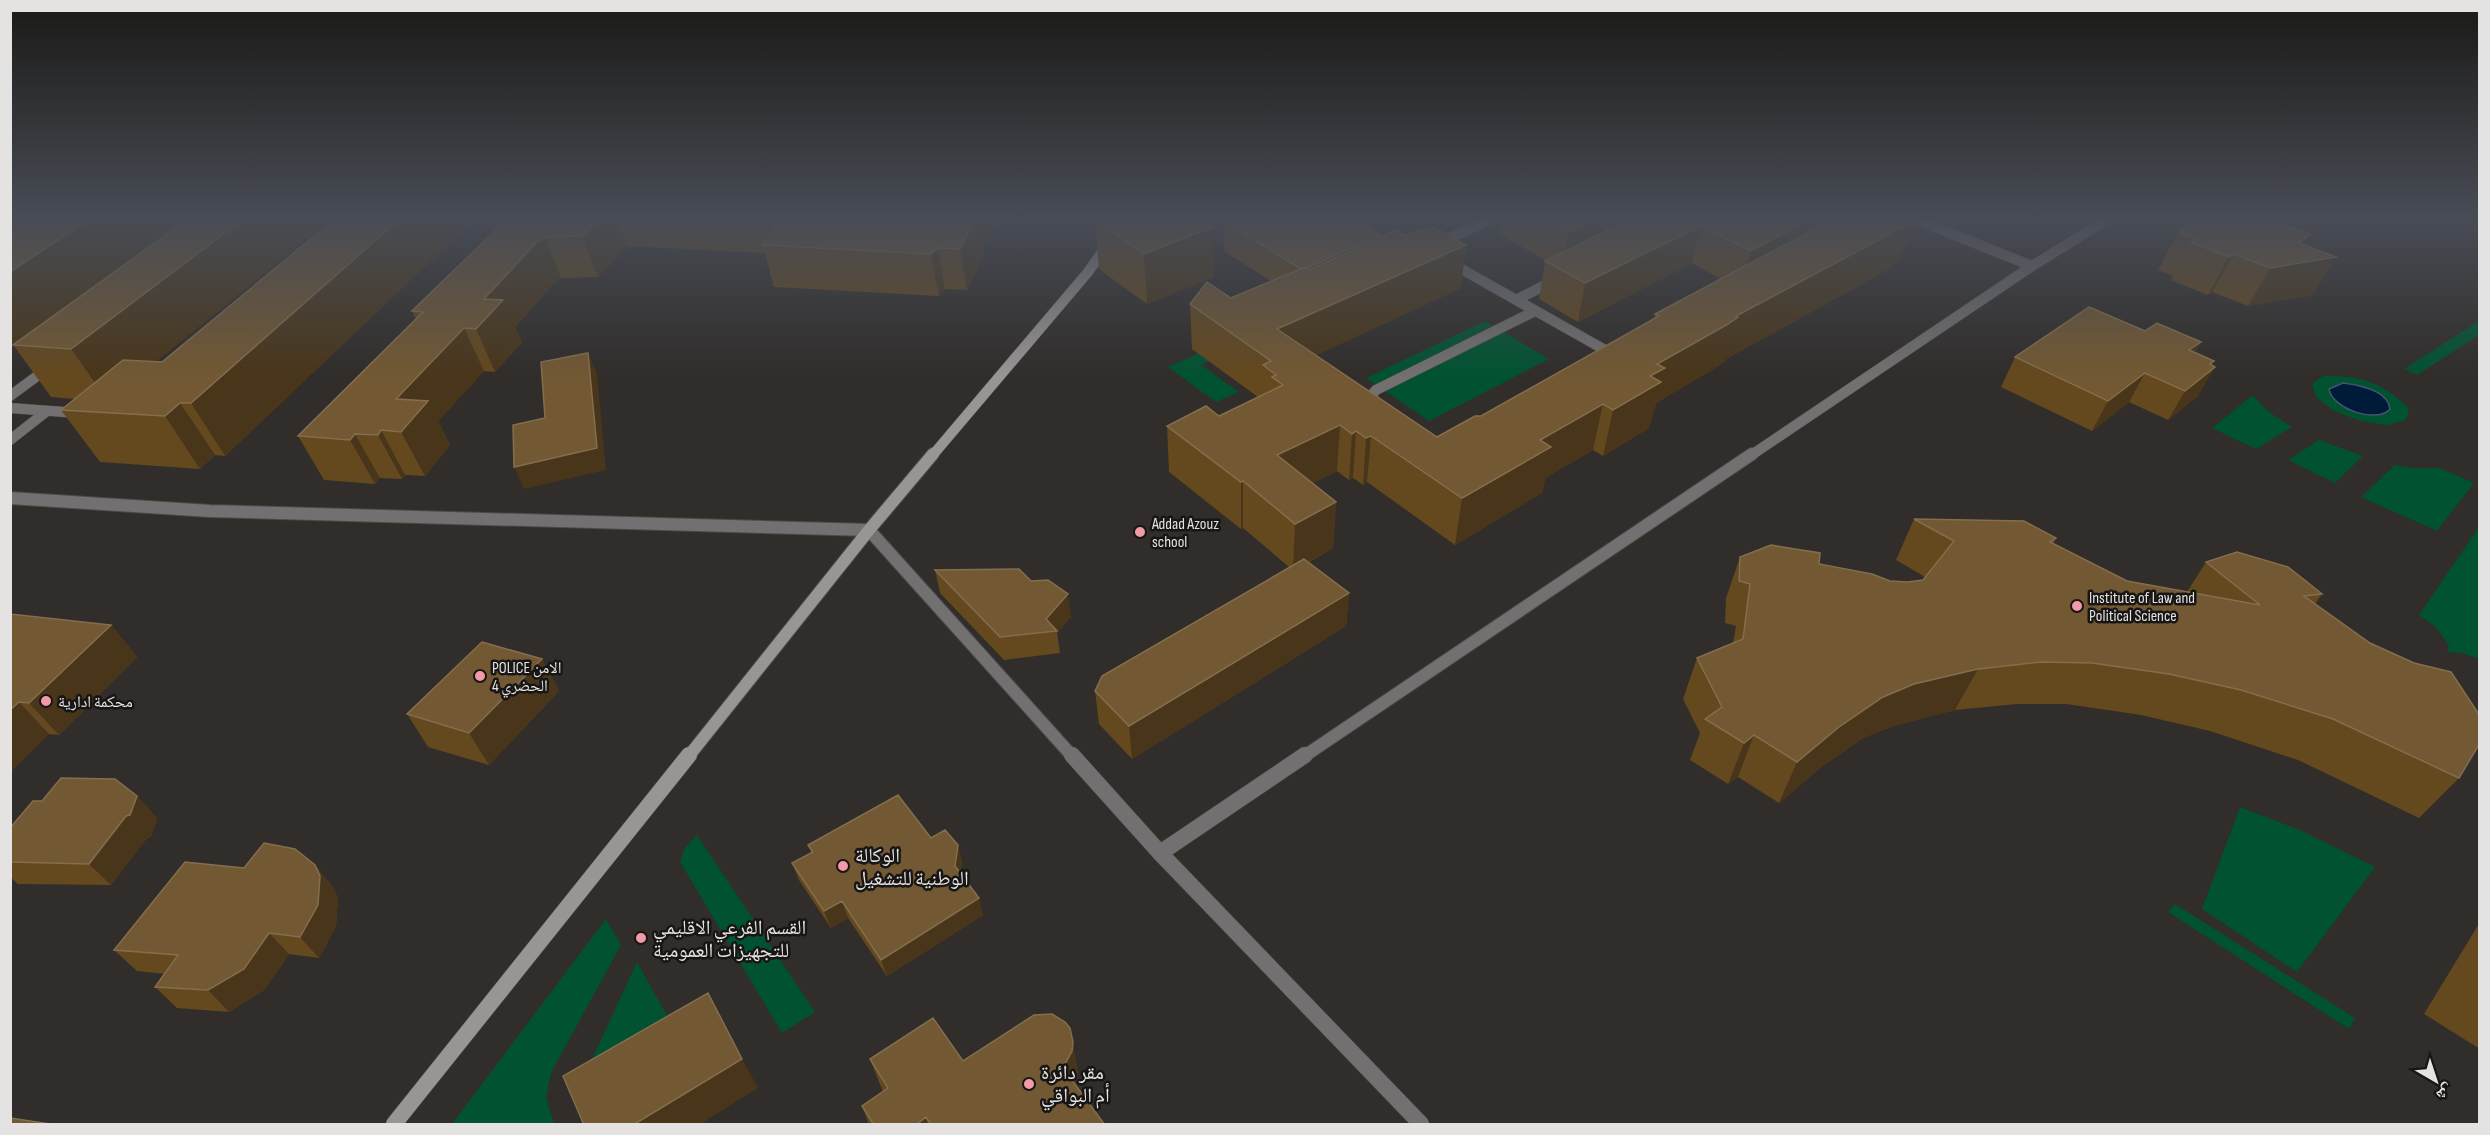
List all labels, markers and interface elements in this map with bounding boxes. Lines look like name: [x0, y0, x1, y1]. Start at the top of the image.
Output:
place label: Addad Azouz school: [1151, 515, 1219, 552]
marker: Addad Azouz school: [1133, 525, 1147, 539]
place label: Institute of Law and Political Science: [2089, 589, 2195, 626]
marker: Institute of Law and Political Science: [2070, 599, 2084, 613]
place label: POLICE الامن الحضري 4: [492, 659, 561, 698]
marker: POLICE الامن الحضري 4: [473, 669, 487, 683]
place label: محكمة ادارية: [58, 693, 133, 712]
marker: محكمة ادارية: [39, 694, 53, 708]
place label: الوكالة الوطنية للتشغيل: [855, 844, 969, 891]
marker: الوكالة الوطنية للتشغيل: [836, 859, 850, 873]
place label: القسم الفرعي الاقليمي للتجهيزات العمومية: [653, 916, 806, 963]
marker: القسم الفرعي الاقليمي للتجهيزات العمومية: [634, 931, 648, 945]
north arrow: [2406, 1051, 2466, 1111]
place label: مقر دائرة أم البواقي: [1041, 1061, 1110, 1111]
marker: مقر دائرة أم البواقي: [1022, 1077, 1036, 1091]
text: ش: [2432, 1079, 2457, 1104]

